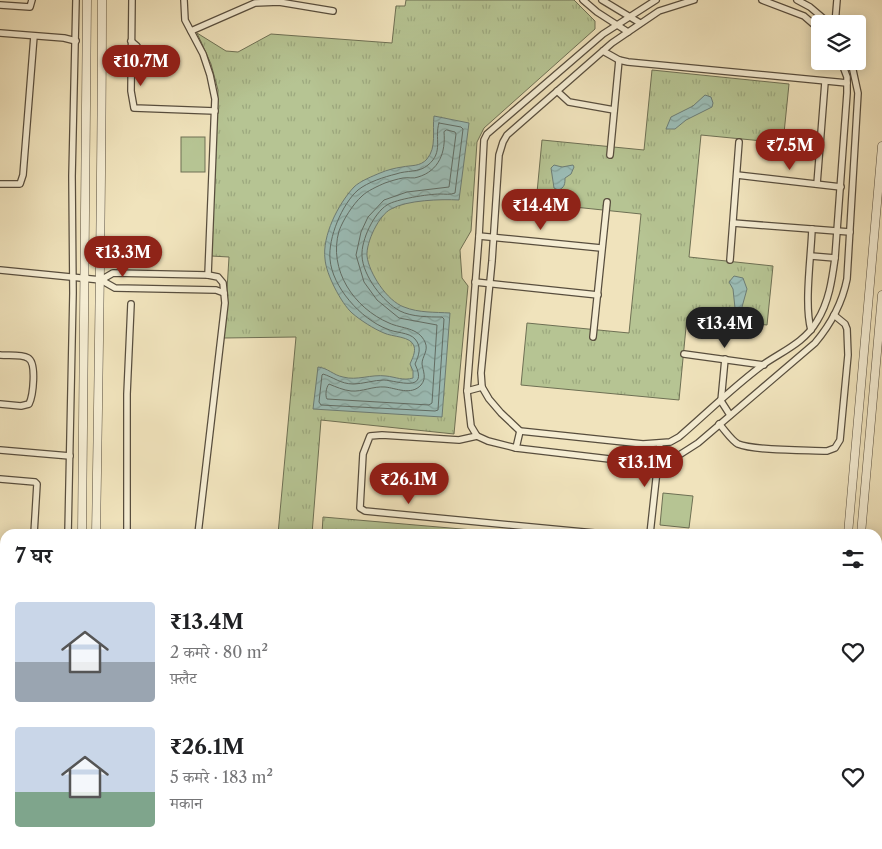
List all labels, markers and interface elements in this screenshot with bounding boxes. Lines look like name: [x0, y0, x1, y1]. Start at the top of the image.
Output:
map controls: [811, 15, 866, 70]
button: layers: [811, 15, 866, 70]
pin: ₹10.7M: [100, 44, 182, 87]
text: ₹10.7M: [113, 51, 169, 71]
pin: ₹7.5M: [755, 128, 825, 171]
text: ₹7.5M: [767, 135, 813, 155]
pin: ₹14.4M: [500, 188, 582, 231]
text: ₹14.4M: [513, 195, 569, 215]
pin: ₹13.3M: [82, 236, 164, 278]
text: ₹13.3M: [95, 242, 151, 262]
pin: ₹13.4M: [684, 306, 766, 349]
text: ₹13.4M: [697, 313, 753, 333]
pin: ₹13.1M: [604, 446, 686, 488]
text: ₹13.1M: [618, 452, 672, 472]
pin: ₹26.1M: [368, 462, 450, 505]
text: ₹26.1M: [381, 469, 437, 489]
text: 7 घर: [15, 543, 52, 568]
icon: filters: [839, 545, 867, 573]
text: ₹13.4M: [170, 609, 244, 634]
icon: home: [55, 622, 115, 682]
icon: heart: [839, 638, 867, 666]
text: 2 कमरे · 80 m²: [170, 642, 268, 662]
text: फ़्लैट: [170, 668, 197, 688]
text: ₹26.1M: [170, 734, 244, 759]
icon: home: [55, 747, 115, 807]
icon: heart: [839, 763, 867, 791]
text: 5 कमरे · 183 m²: [170, 767, 273, 787]
text: मकान: [170, 793, 202, 813]

